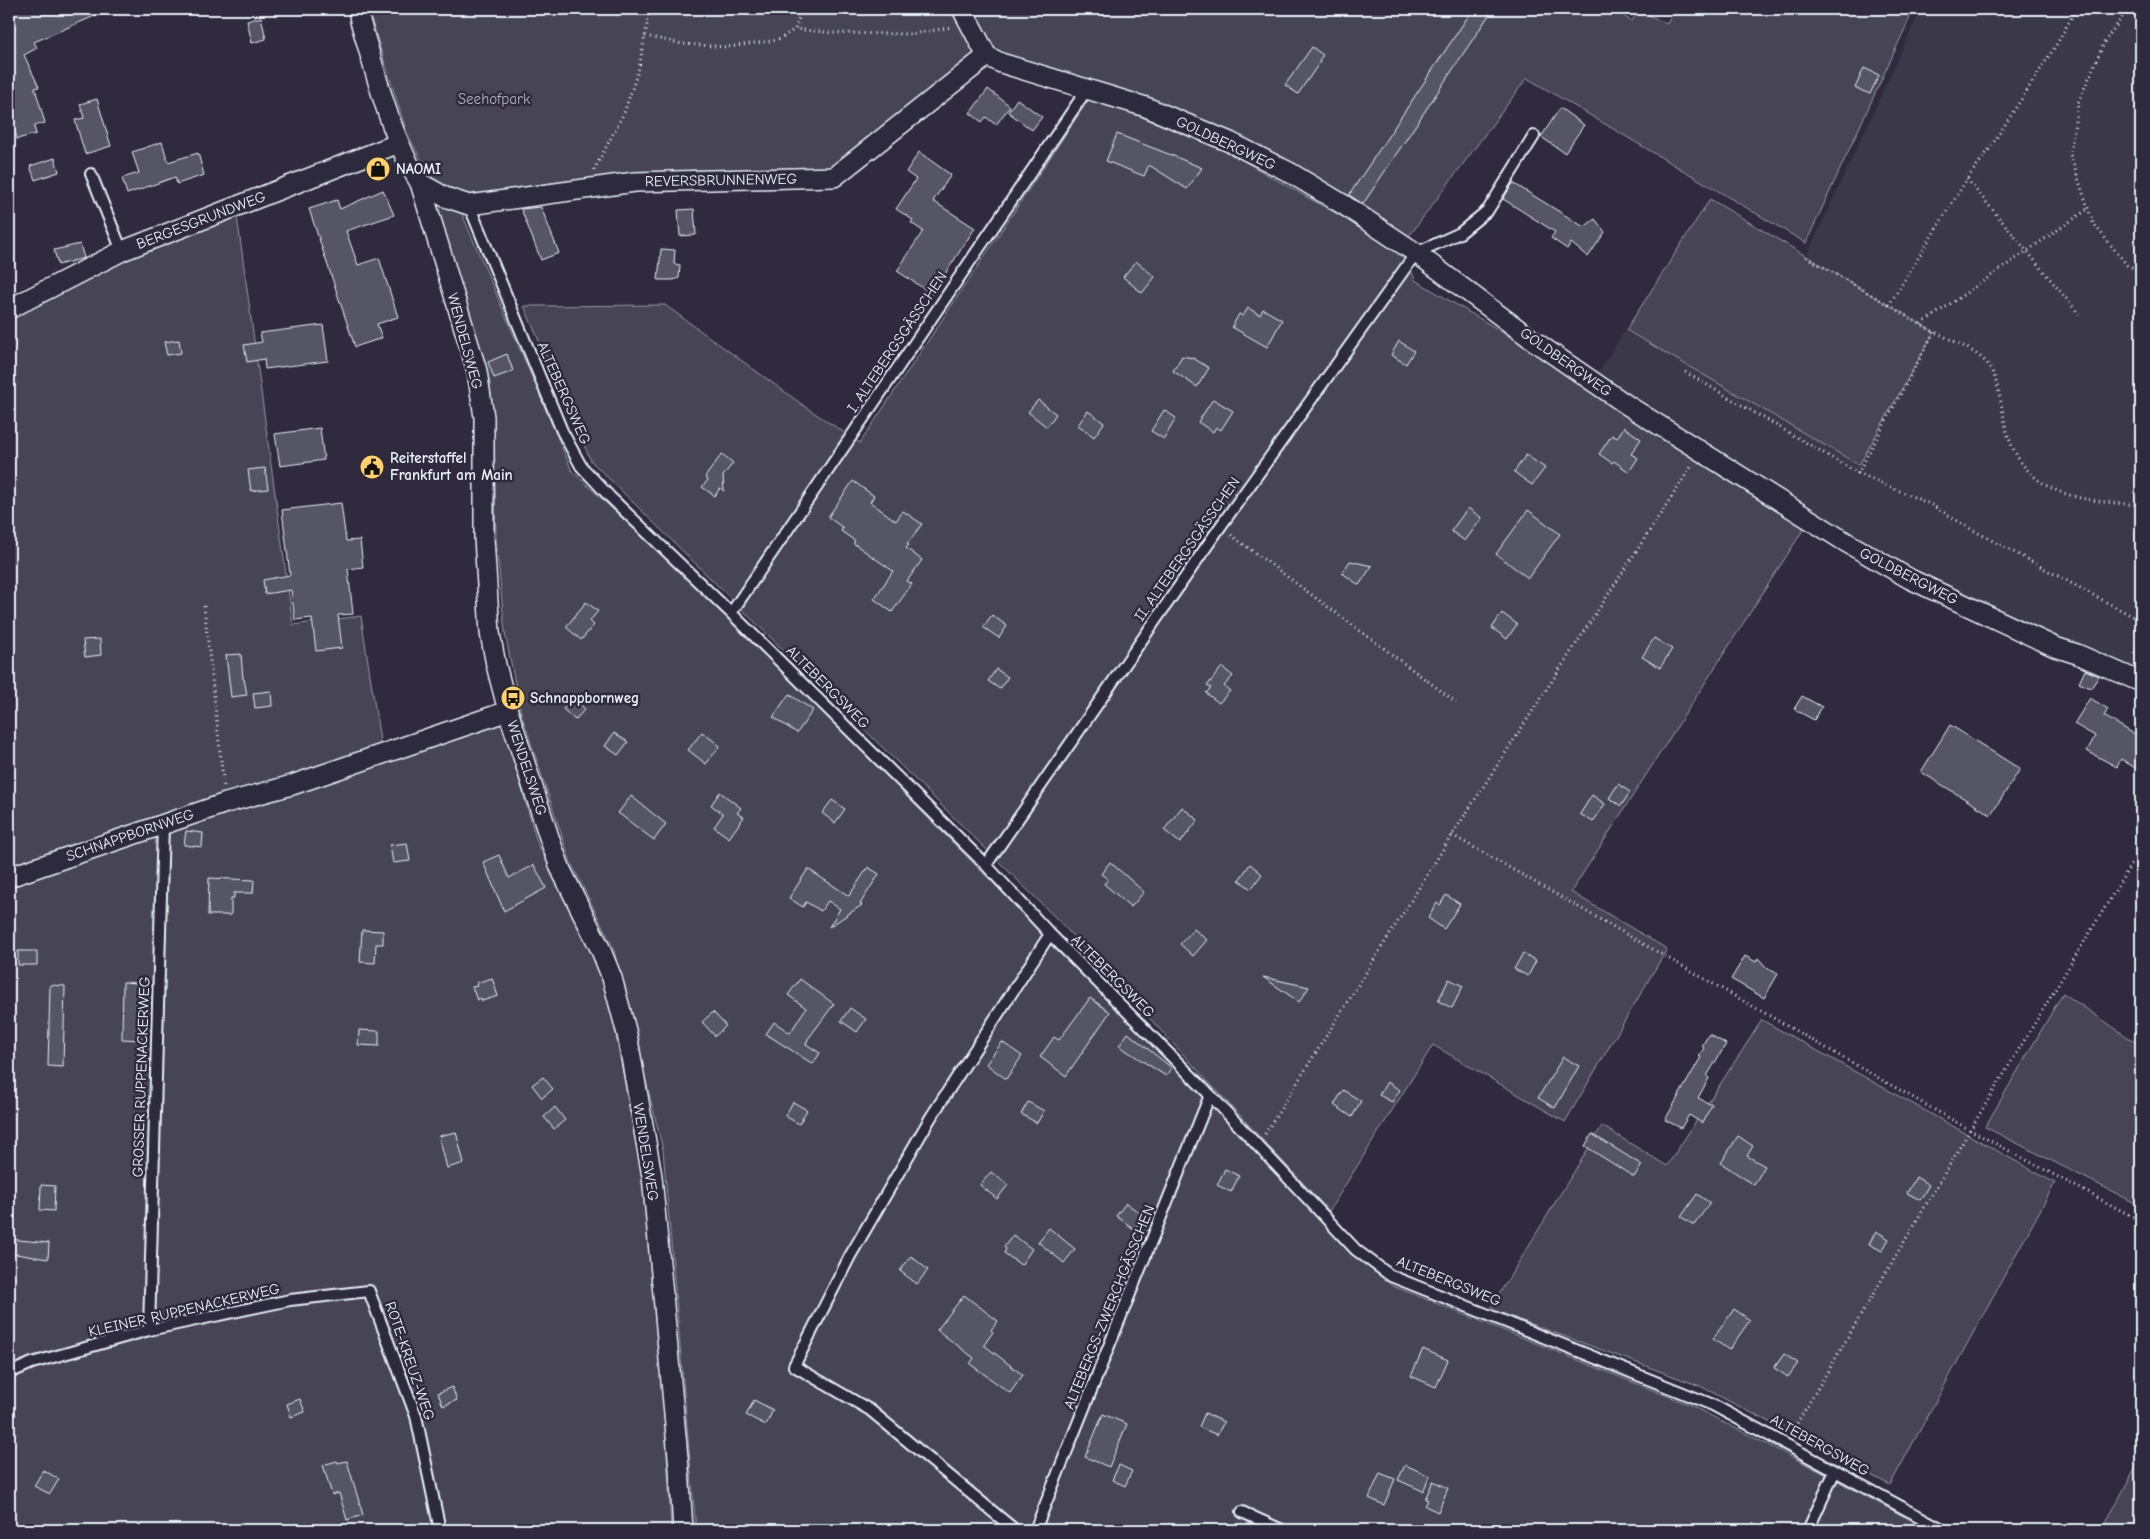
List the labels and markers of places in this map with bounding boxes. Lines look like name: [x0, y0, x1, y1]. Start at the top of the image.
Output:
shop icon: NAOMI: [365, 156, 391, 182]
place label: NAOMI: [396, 160, 441, 178]
place label: Reiterstaffel Frankfurt am Main: [390, 449, 513, 484]
public building icon: Reiterstaffel Frankfurt am Main: [359, 454, 385, 480]
bus stop icon: Schnappbornweg: [500, 685, 526, 711]
place label: Schnappbornweg: [530, 689, 639, 707]

